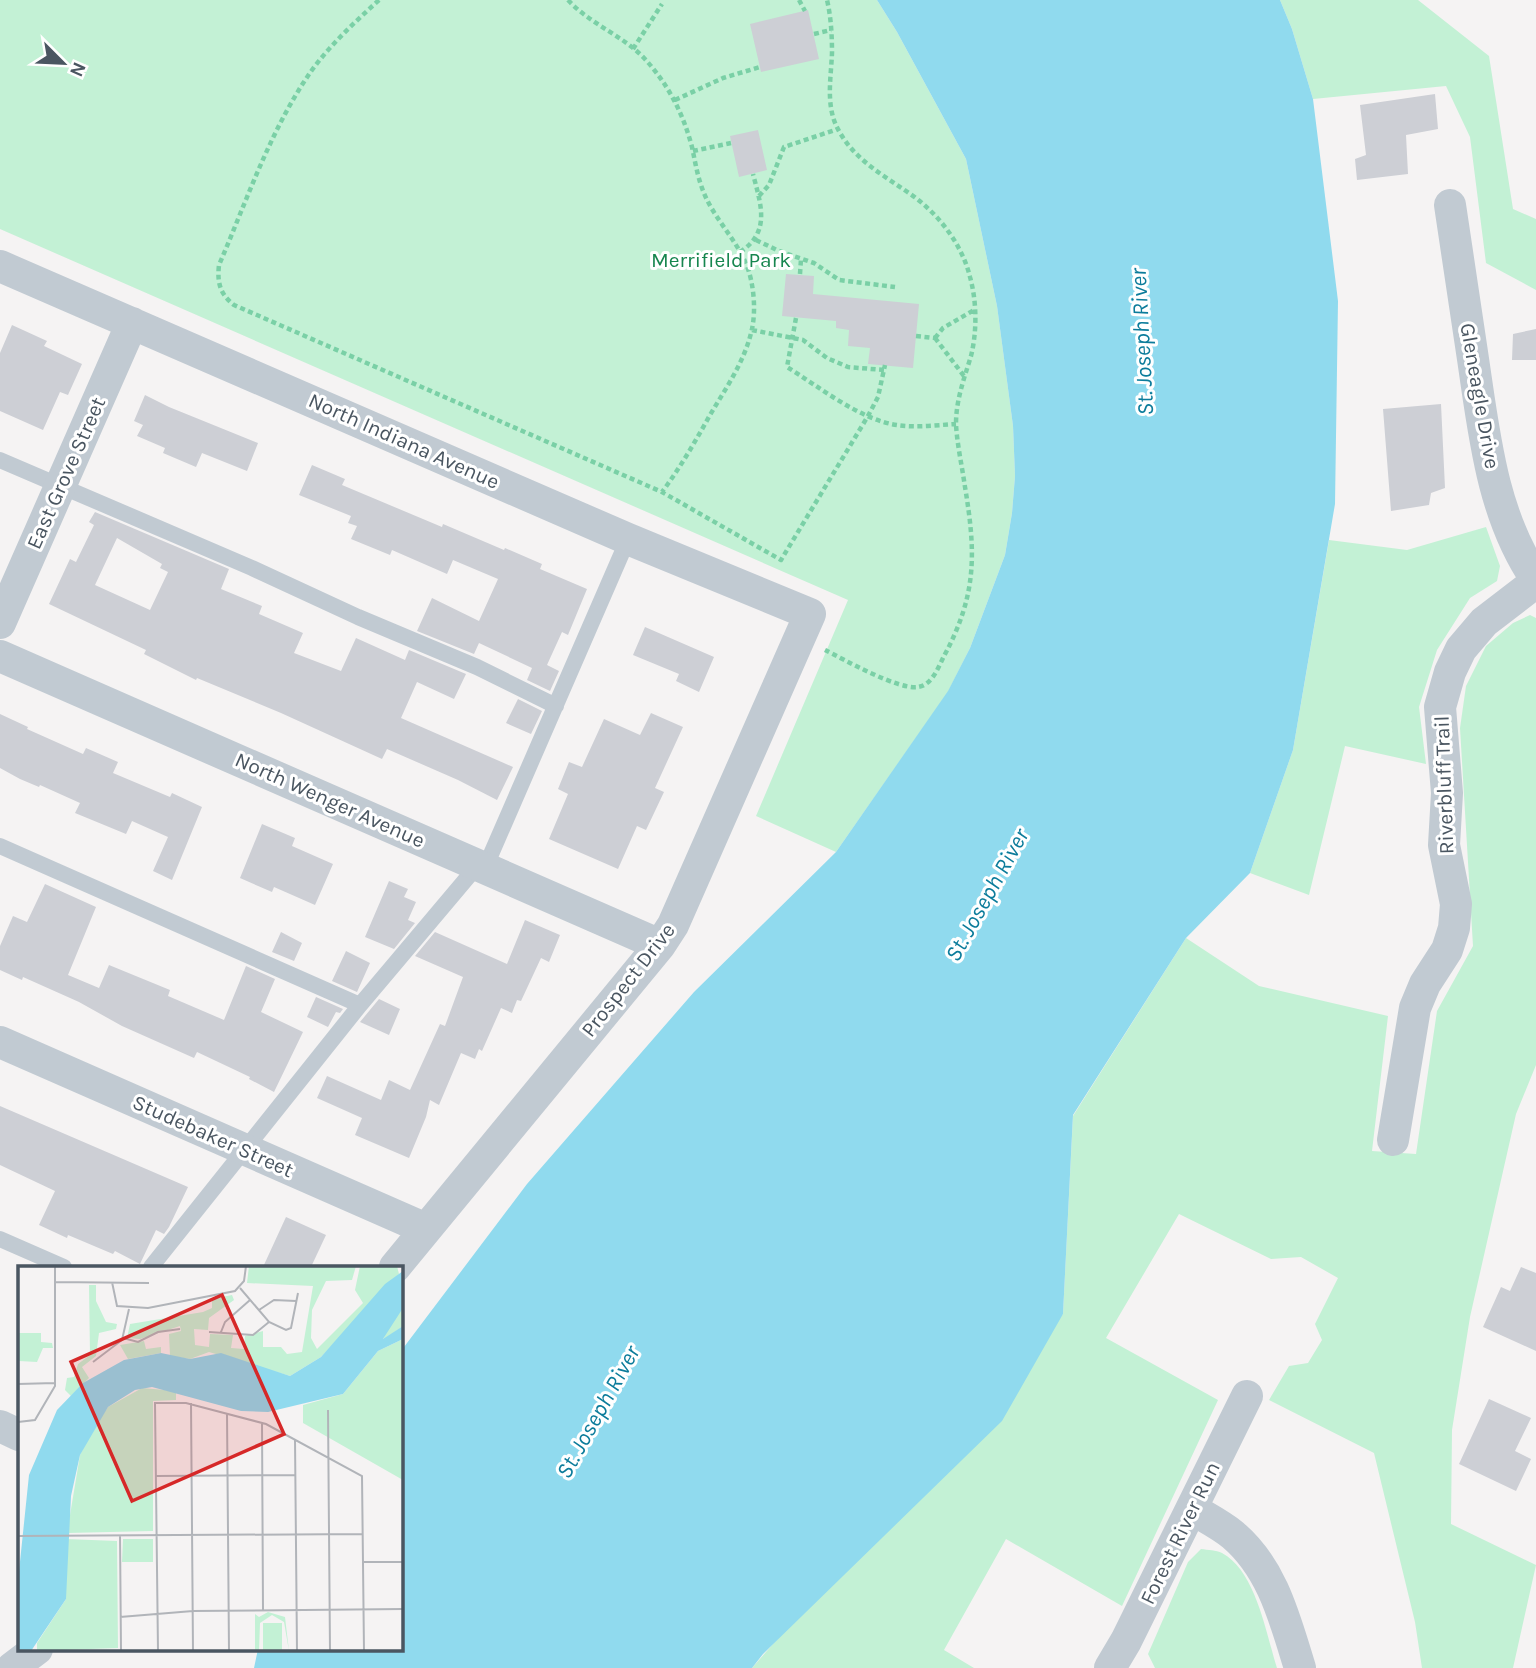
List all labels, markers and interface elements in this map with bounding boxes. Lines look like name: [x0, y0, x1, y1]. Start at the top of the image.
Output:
north arrow: [28, 28, 98, 98]
text: N: [65, 59, 90, 80]
park label: Merrifield Park: [651, 248, 791, 272]
water label: St. Joseph River: [1125, 266, 1159, 416]
street label: Gleneagle Drive: [1455, 321, 1505, 471]
street label: North Indiana Avenue: [305, 388, 503, 494]
street label: East Grove Street: [22, 393, 110, 553]
street label: Riverbluff Trail: [1430, 715, 1458, 855]
street label: North Wenger Avenue: [232, 747, 428, 853]
water label: St. Joseph River: [939, 823, 1035, 966]
street label: Prospect Drive: [576, 918, 680, 1042]
street label: Studebaker Street: [129, 1090, 297, 1182]
inset map: [18, 1266, 402, 1650]
water label: St. Joseph River: [550, 1340, 646, 1483]
street label: Forest River Run: [1135, 1458, 1225, 1608]

